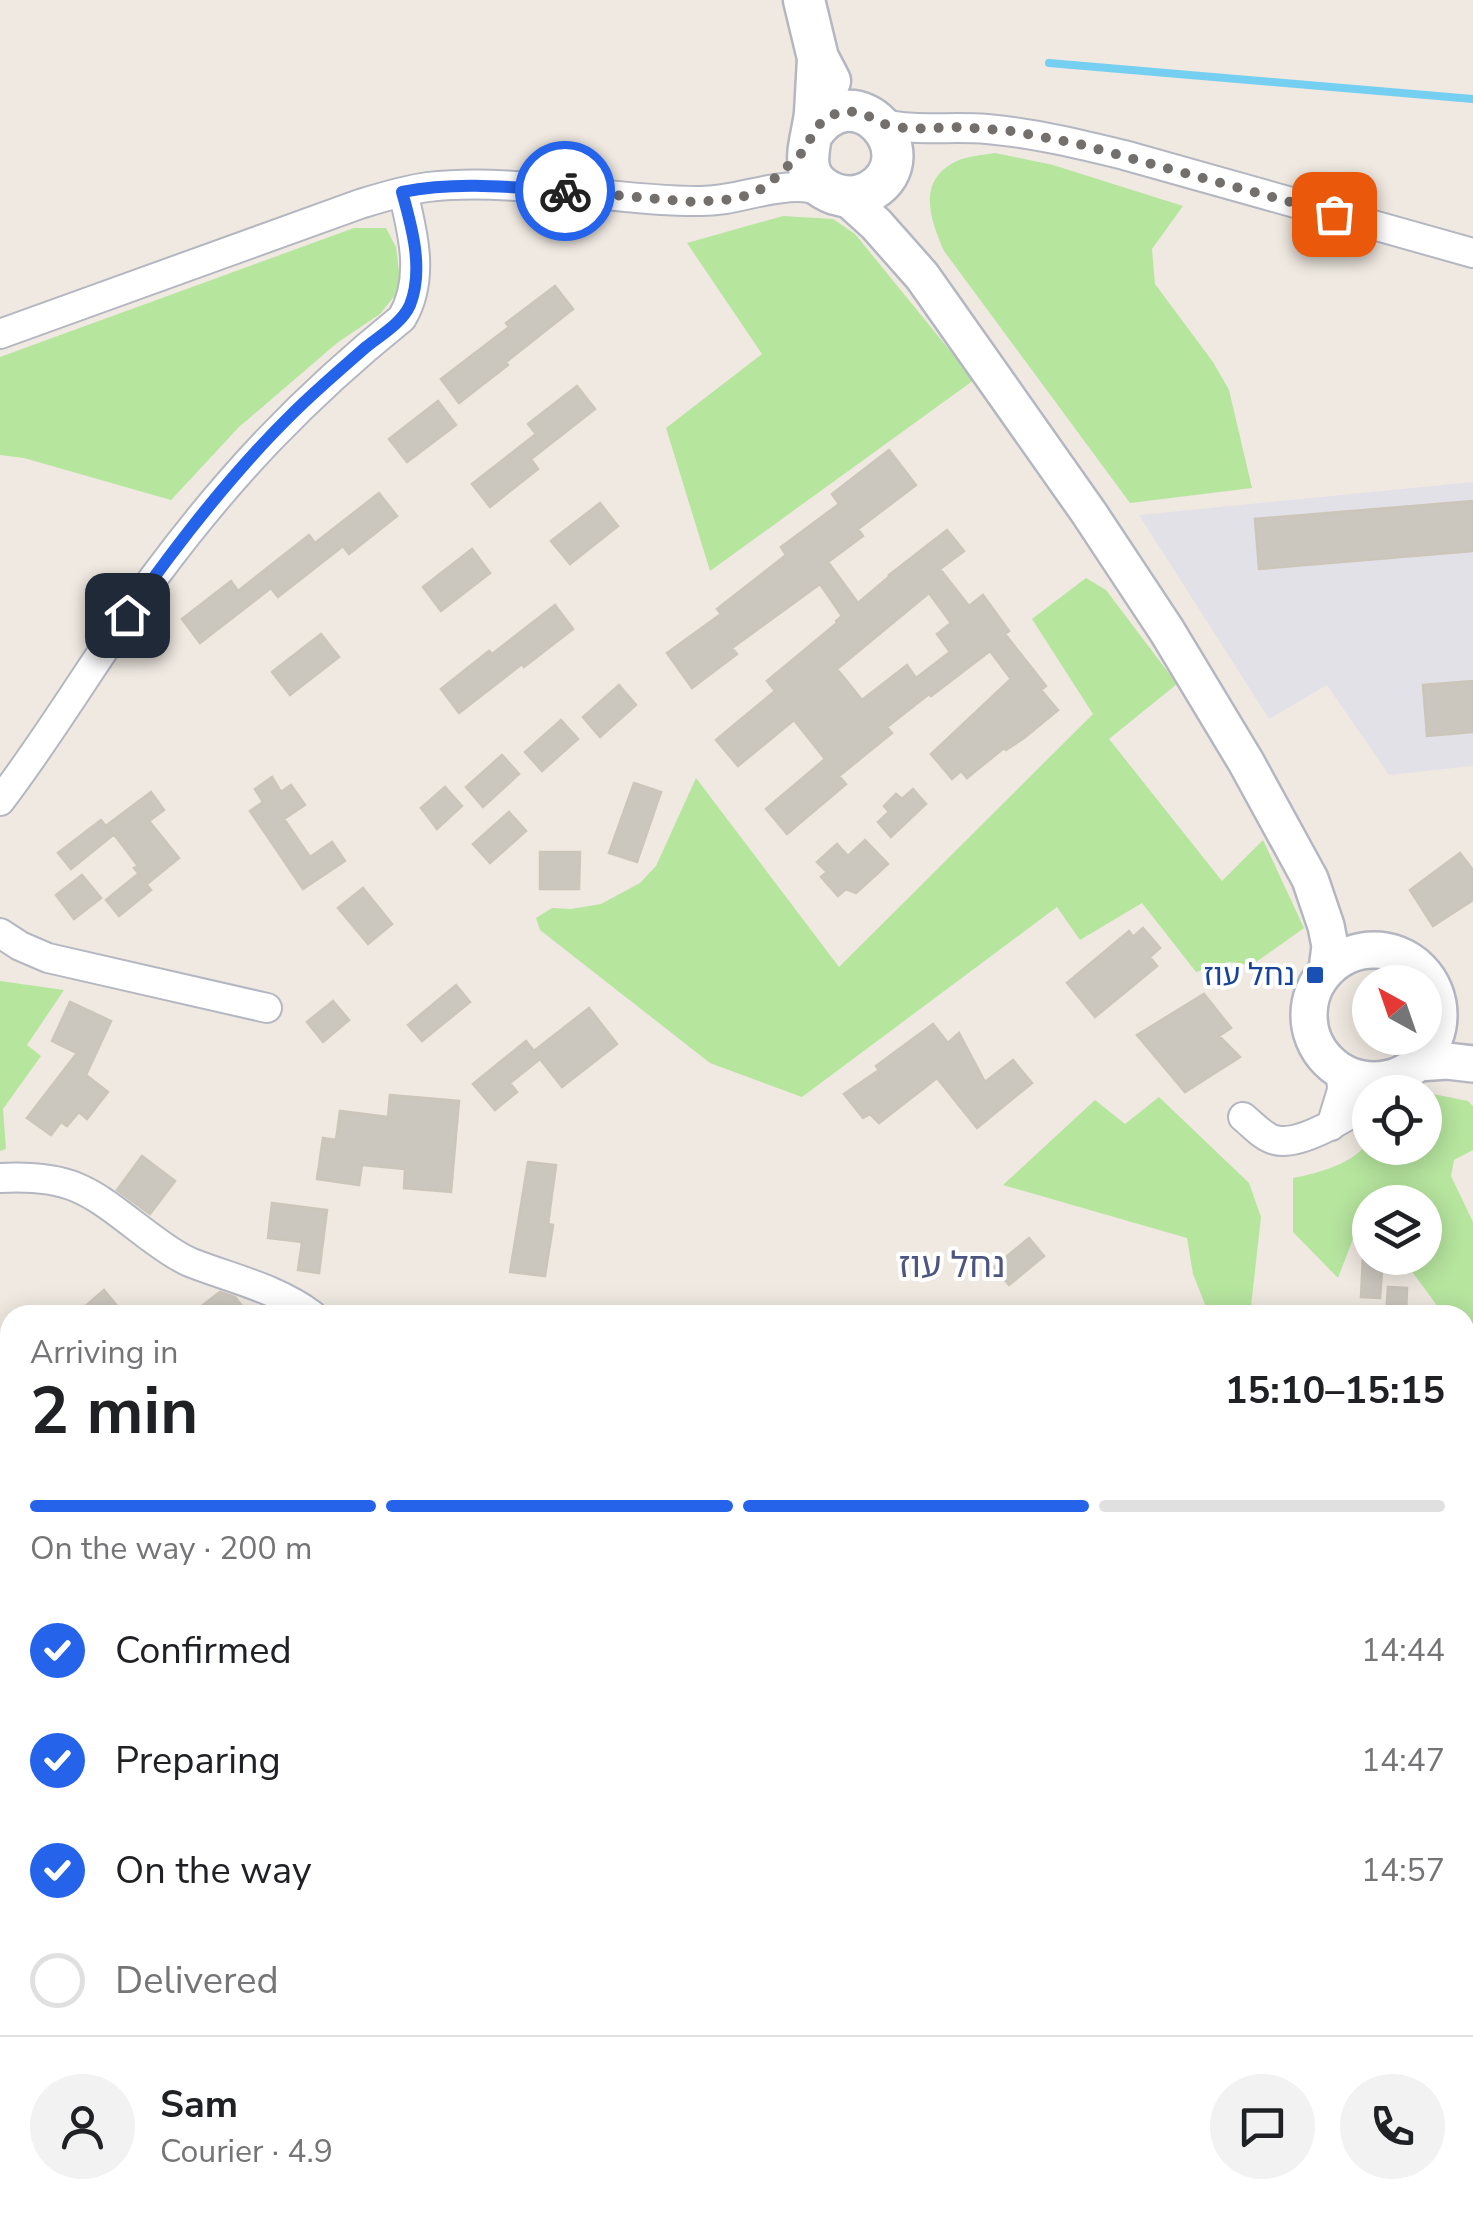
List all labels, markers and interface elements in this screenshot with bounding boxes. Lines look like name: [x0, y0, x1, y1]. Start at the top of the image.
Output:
courier: [515, 141, 615, 241]
icon: bike: [538, 164, 593, 219]
pin: [1292, 172, 1377, 257]
icon: bag: [1307, 187, 1362, 242]
pin: [85, 573, 170, 658]
icon: home: [100, 588, 155, 643]
place label: נחל עוז: [1204, 955, 1295, 996]
marker: נחל עוז: [1304, 964, 1326, 986]
north arrow: [1352, 965, 1442, 1055]
map controls: [1352, 965, 1442, 1275]
button: locate: [1352, 1075, 1442, 1165]
button: layers: [1352, 1185, 1442, 1275]
district label: נחל עוז: [899, 1242, 1005, 1289]
text: Arriving in: [30, 1331, 178, 1374]
text: 15:10–15:15: [1225, 1365, 1445, 1416]
text: 2 min: [30, 1367, 198, 1456]
text: On the way · 200 m: [30, 1527, 312, 1570]
icon: check: [30, 1623, 85, 1678]
text: Confirmed: [115, 1625, 292, 1676]
text: 14:44: [1361, 1629, 1445, 1672]
icon: check: [30, 1733, 85, 1788]
text: Preparing: [115, 1735, 281, 1786]
text: 14:47: [1361, 1739, 1445, 1782]
icon: check: [30, 1843, 85, 1898]
text: On the way: [115, 1845, 311, 1896]
text: 14:57: [1361, 1849, 1445, 1892]
text: Delivered: [115, 1955, 279, 2006]
button: person: [30, 2074, 135, 2179]
button: chat: [1210, 2074, 1315, 2179]
button: phone: [1340, 2074, 1445, 2179]
text: Sam: [160, 2079, 238, 2130]
text: Courier · 4.9: [160, 2130, 333, 2173]

